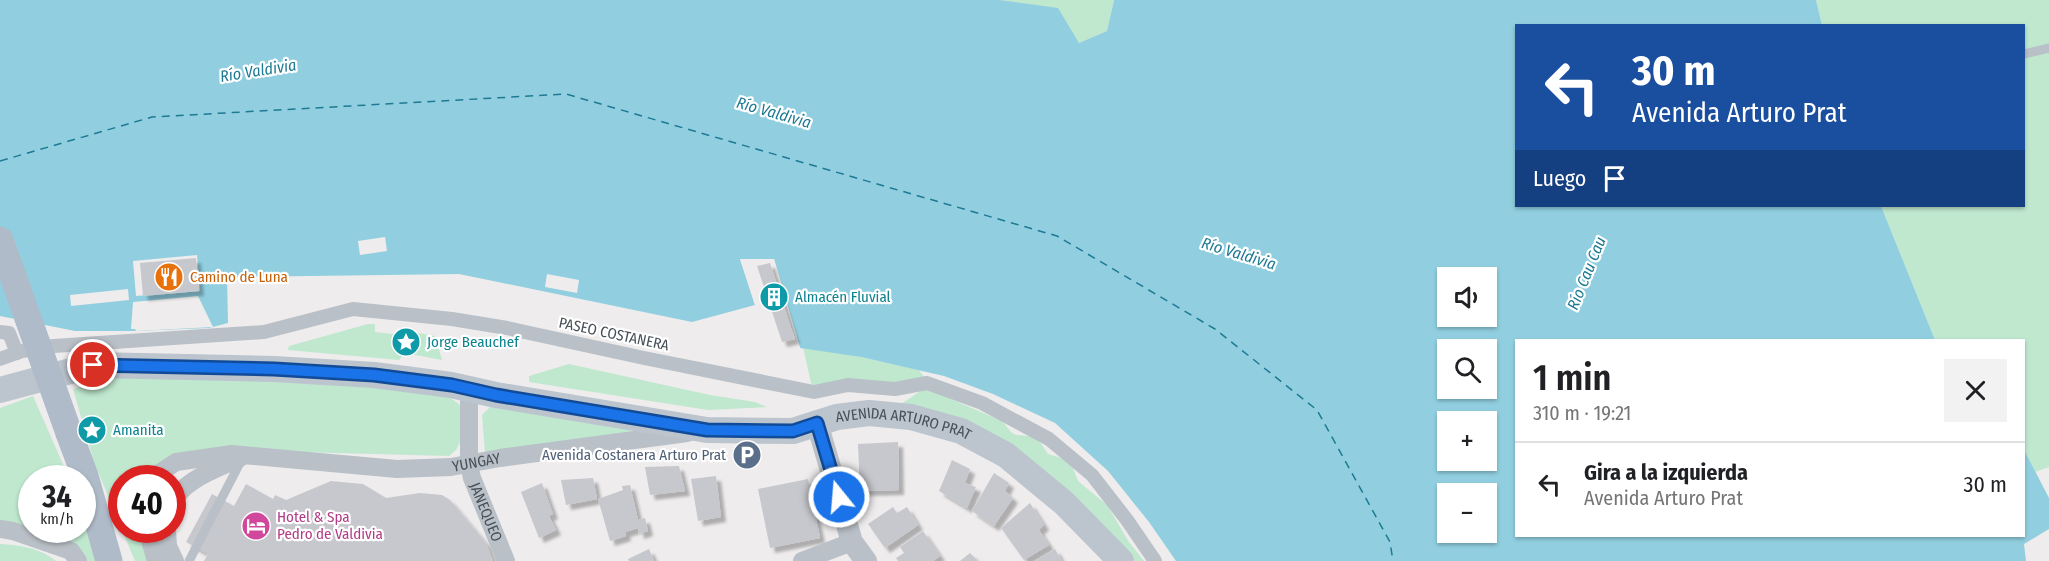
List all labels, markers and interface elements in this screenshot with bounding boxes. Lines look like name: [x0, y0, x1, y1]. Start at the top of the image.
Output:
text: 30 m: [1632, 46, 1716, 96]
icon: left: [1533, 48, 1611, 126]
water label: Río Valdivia: [219, 55, 298, 86]
water label: Río Valdivia: [734, 93, 813, 132]
text: Avenida Arturo Prat: [1632, 97, 1847, 129]
icon: arrive: [1598, 162, 1631, 195]
text: Luego: [1533, 165, 1586, 192]
water label: Río Valdivia: [1199, 233, 1278, 274]
water label: Río Cau Cau: [1563, 234, 1610, 313]
restaurant icon: Camino de Luna: [153, 261, 185, 293]
map controls: [1437, 267, 1497, 543]
button: sound: [1437, 267, 1497, 327]
place label: Camino de Luna: [190, 268, 288, 286]
building icon: Almacén Fluvial: [758, 281, 790, 313]
place label: Almacén Fluvial: [795, 288, 891, 306]
street label: PASEO COSTANERA: [557, 314, 671, 354]
place icon: Jorge Beauchef: [390, 326, 422, 358]
place label: Jorge Beauchef: [427, 333, 520, 351]
pin: [67, 339, 118, 390]
button: search: [1437, 339, 1497, 399]
icon: arrive: [76, 348, 109, 381]
text: 1 min: [1533, 356, 1611, 400]
button: close: [1944, 359, 2007, 422]
text: 310 m · 19:21: [1533, 401, 1631, 425]
street label: AVENIDA ARTURO PRAT: [834, 404, 974, 444]
button: +: [1437, 411, 1497, 471]
place icon: Amanita: [76, 414, 108, 446]
place label: Amanita: [113, 421, 164, 439]
parking icon: Avenida Costanera Arturo Prat: [731, 439, 763, 471]
place label: Avenida Costanera Arturo Prat: [542, 446, 726, 464]
street label: YUNGAY: [451, 449, 502, 476]
text: Gira a la izquierda: [1584, 459, 1748, 486]
speed limit sign: 40: [108, 465, 186, 543]
position arrow: [807, 465, 871, 529]
icon: left: [1533, 468, 1566, 501]
text: 30 m: [1964, 471, 2007, 498]
text: 34: [42, 479, 72, 515]
street label: JANEQUEO: [466, 480, 506, 544]
button: −: [1437, 483, 1497, 543]
text: Avenida Arturo Prat: [1584, 486, 1743, 510]
place label: Hotel & Spa Pedro de Valdivia: [277, 508, 383, 543]
text: km/h: [40, 510, 74, 528]
hotel icon: Hotel & Spa Pedro de Valdivia: [240, 510, 272, 542]

